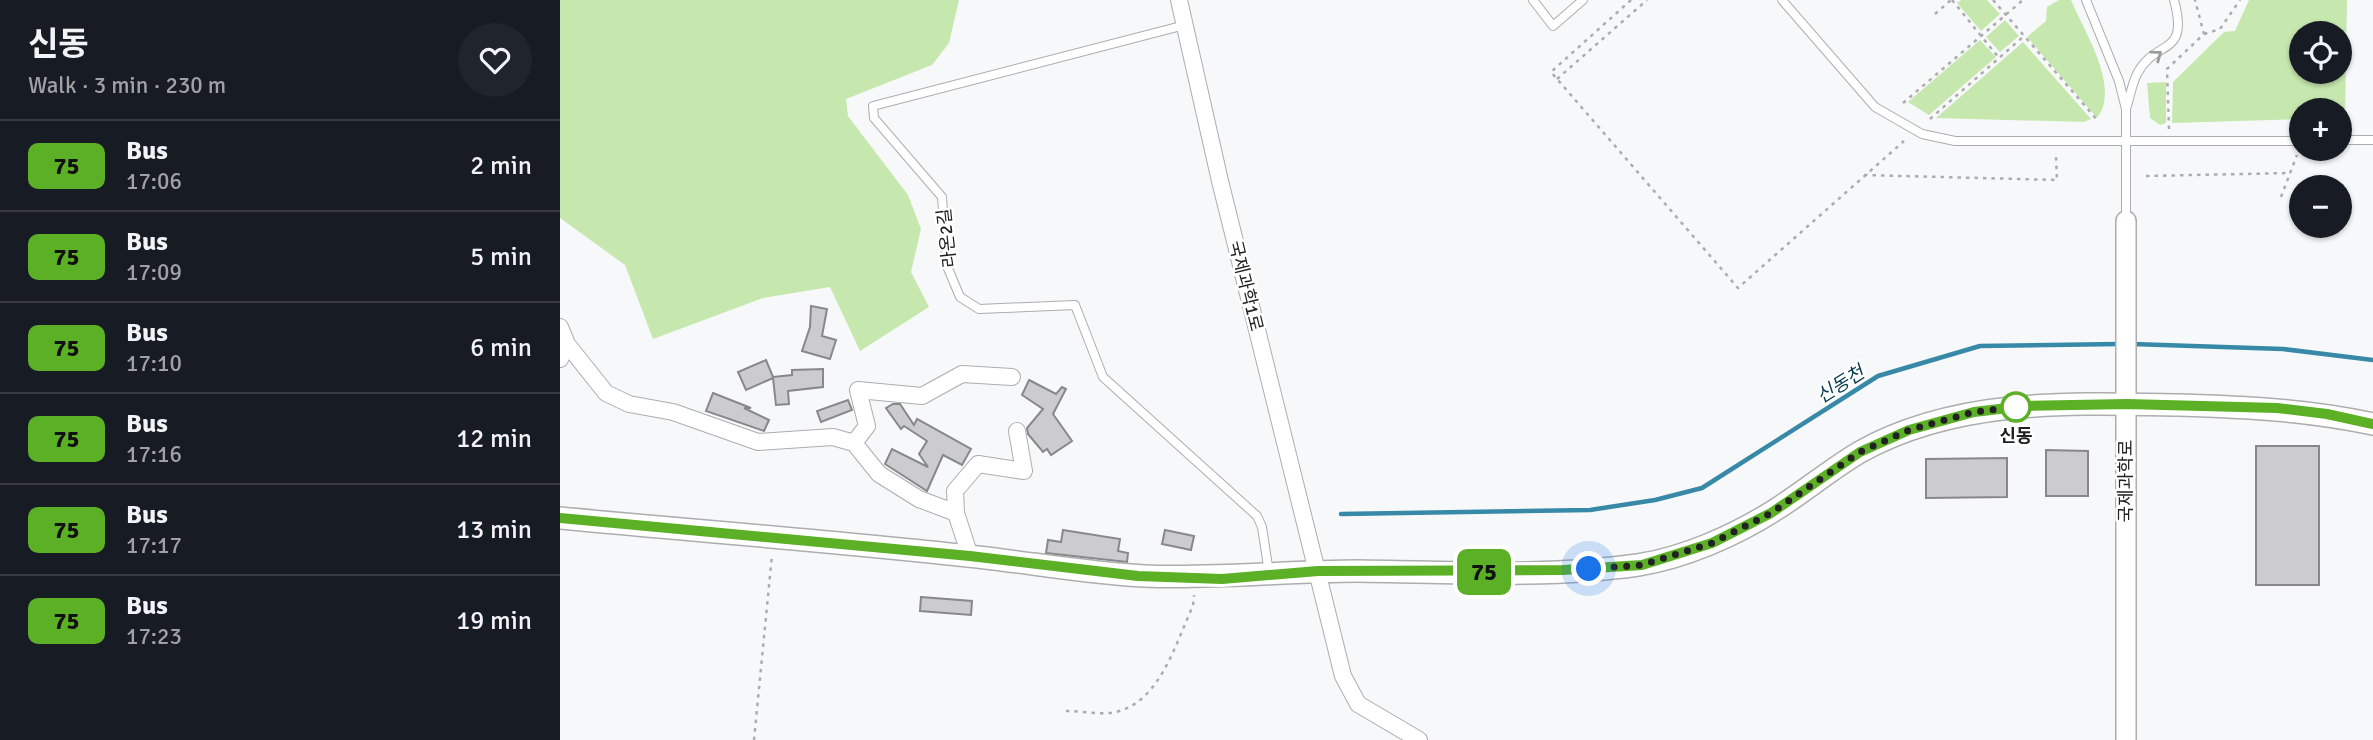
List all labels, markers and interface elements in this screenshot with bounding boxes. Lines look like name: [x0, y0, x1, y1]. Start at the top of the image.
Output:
map controls: [2289, 21, 2352, 238]
button: locate: [2289, 21, 2352, 84]
button: heart: [458, 23, 532, 97]
text: 신동: [28, 24, 89, 65]
one-way arrow: [2149, 50, 2162, 63]
text: Walk · 3 min · 230 m: [28, 71, 226, 100]
button: +: [2289, 98, 2352, 161]
text: Bus: [126, 135, 168, 167]
text: 2 min: [470, 150, 532, 182]
text: 75: [54, 151, 79, 181]
text: 17:06: [126, 167, 182, 196]
button: −: [2289, 175, 2352, 238]
street label: 라온2길: [933, 207, 961, 269]
text: Bus: [126, 226, 168, 258]
street label: 국제과학1로: [1224, 238, 1268, 334]
text: 5 min: [470, 241, 532, 273]
text: 75: [54, 242, 79, 272]
text: 17:09: [126, 258, 182, 287]
text: Bus: [126, 317, 168, 349]
text: 6 min: [470, 332, 532, 364]
text: 75: [54, 333, 79, 363]
text: 17:10: [126, 349, 182, 378]
water label: 신동천: [1812, 360, 1870, 409]
marker: 신동: [2001, 392, 2031, 422]
text: Bus: [126, 408, 168, 440]
text: 12 min: [456, 423, 532, 455]
text: 75: [54, 424, 79, 454]
place label: 신동: [1999, 425, 2033, 447]
text: 17:16: [126, 440, 182, 469]
street label: 국제과학로: [2115, 440, 2137, 522]
text: Bus: [126, 499, 168, 531]
text: 13 min: [456, 514, 532, 546]
text: 75: [54, 515, 79, 545]
text: 17:17: [126, 531, 182, 560]
line badge: 75: [1452, 549, 1516, 595]
your location: [1571, 551, 1606, 586]
text: 75: [1471, 557, 1497, 587]
text: Bus: [126, 590, 168, 622]
text: 19 min: [456, 605, 532, 637]
text: 75: [54, 606, 79, 636]
text: 17:23: [126, 622, 182, 651]

